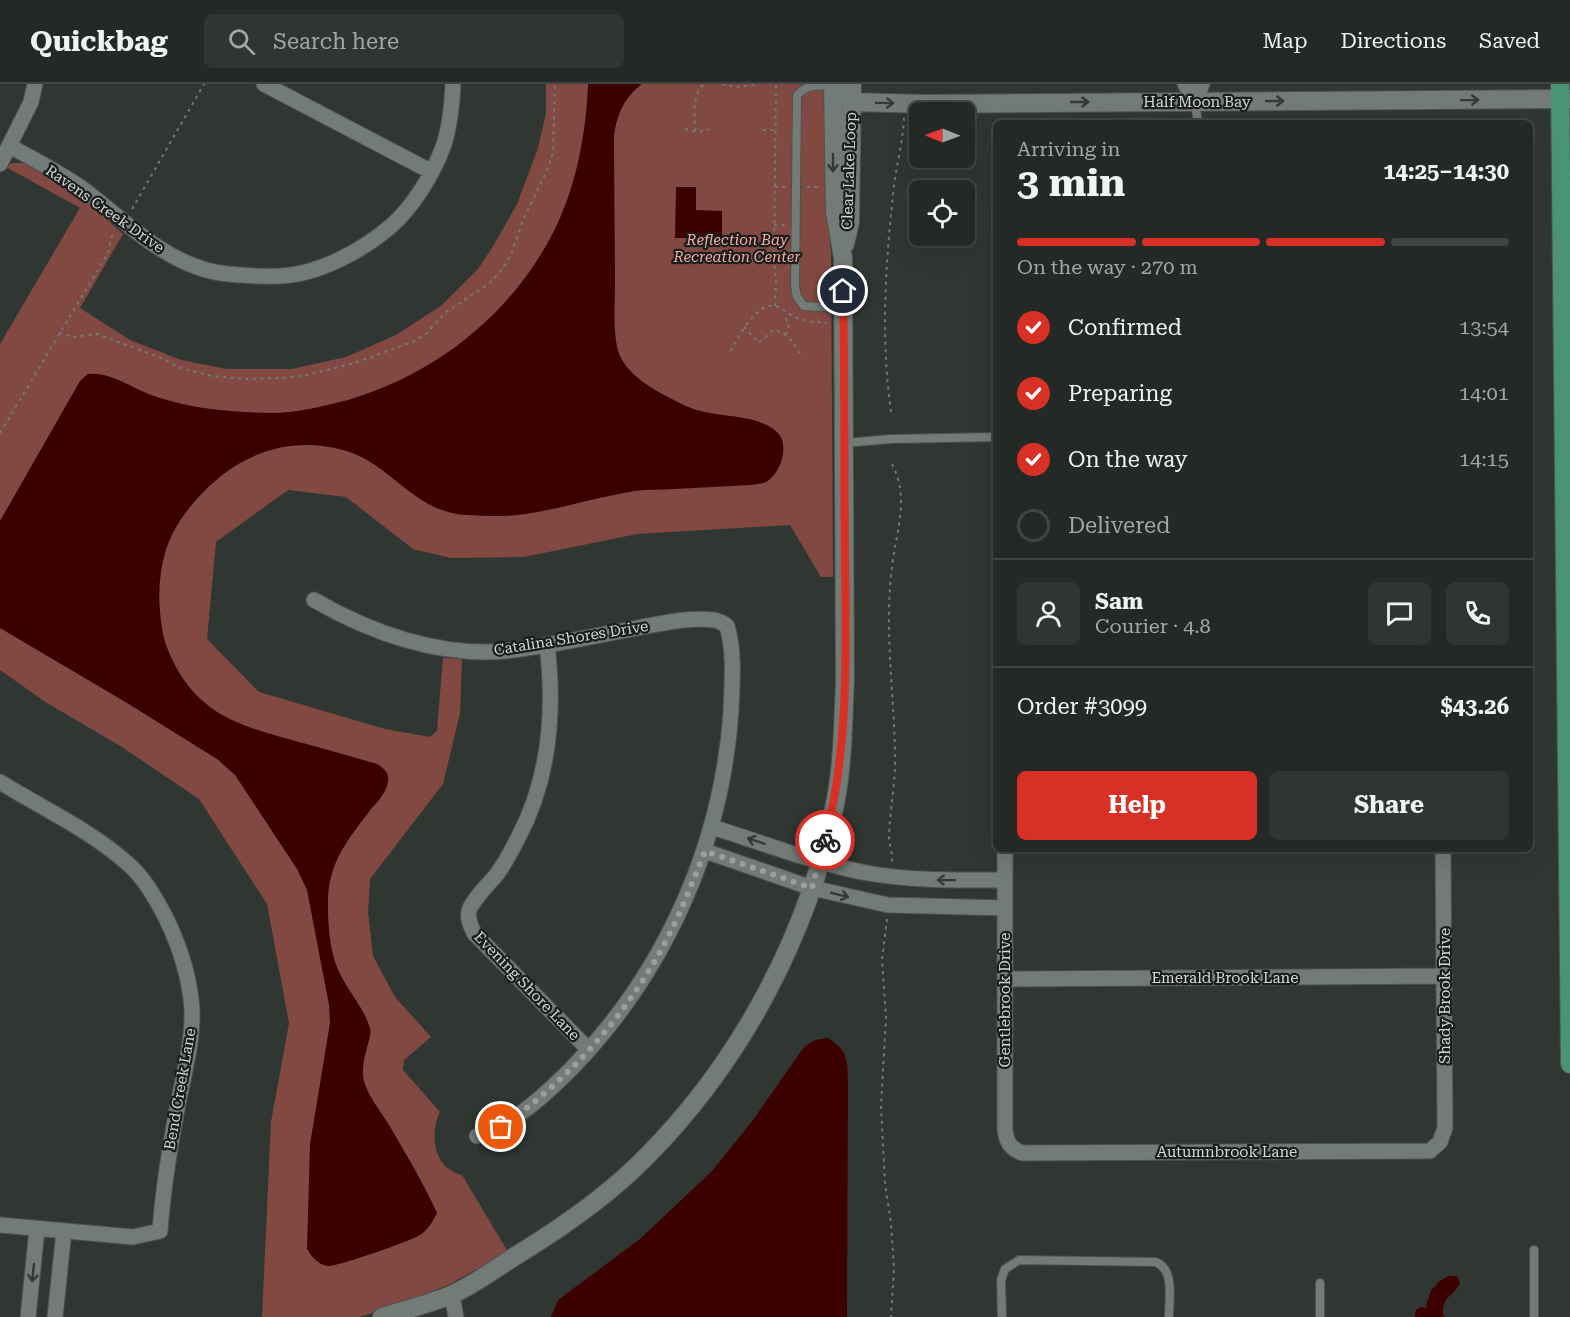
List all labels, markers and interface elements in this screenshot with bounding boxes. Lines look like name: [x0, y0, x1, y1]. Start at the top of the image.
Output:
search box: [204, 14, 624, 68]
text: Quickbag: [30, 25, 168, 58]
icon: search: [225, 25, 258, 58]
text: Search here: [273, 29, 399, 54]
text: Map: [1263, 29, 1307, 53]
text: Directions: [1340, 29, 1446, 53]
text: Saved: [1479, 29, 1540, 53]
street label: Half Moon Bay: [1143, 93, 1251, 111]
one-way arrow: [1460, 94, 1480, 106]
one-way arrow: [1265, 95, 1285, 107]
one-way arrow: [1070, 96, 1090, 108]
one-way arrow: [875, 97, 895, 108]
north arrow: [909, 102, 975, 168]
map controls: [909, 102, 975, 246]
street label: Clear Lake Loop: [838, 112, 860, 230]
text: Arriving in: [1017, 137, 1120, 161]
one-way arrow: [827, 153, 839, 173]
text: 14:25–14:30: [1383, 159, 1509, 184]
text: 3 min: [1017, 160, 1125, 206]
street label: Ravens Creek Drive: [42, 161, 168, 257]
button: locate: [909, 180, 975, 246]
park label: Reflection Bay Recreation Center: [672, 231, 801, 266]
text: On the way · 270 m: [1017, 255, 1198, 279]
pin: [817, 265, 868, 316]
icon: home: [826, 274, 859, 307]
icon: check: [1017, 311, 1050, 344]
text: Confirmed: [1068, 315, 1182, 340]
text: 13:54: [1459, 315, 1509, 339]
icon: check: [1017, 377, 1050, 410]
text: Preparing: [1068, 381, 1172, 406]
text: 14:01: [1459, 381, 1509, 405]
icon: check: [1017, 443, 1050, 476]
text: On the way: [1068, 447, 1188, 472]
text: 14:15: [1459, 447, 1509, 471]
text: Delivered: [1068, 513, 1170, 538]
button: person: [1017, 582, 1080, 645]
button: chat: [1368, 582, 1431, 645]
button: phone: [1446, 582, 1509, 645]
text: Sam: [1095, 589, 1143, 614]
text: Courier · 4.8: [1095, 614, 1211, 638]
street label: Catalina Shores Drive: [493, 617, 649, 659]
text: Order #3099: [1017, 694, 1147, 719]
text: $43.26: [1440, 694, 1509, 719]
button: Help: [1017, 771, 1257, 840]
button: Share: [1269, 771, 1509, 840]
courier: [795, 810, 855, 870]
icon: bike: [809, 824, 842, 857]
one-way arrow: [747, 835, 766, 846]
one-way arrow: [937, 874, 957, 886]
one-way arrow: [830, 890, 849, 901]
street label: Evening Shore Lane: [470, 928, 584, 1044]
street label: Shady Brook Drive: [1436, 928, 1454, 1064]
street label: Gentlebrook Drive: [996, 933, 1014, 1067]
street label: Emerald Brook Lane: [1152, 969, 1298, 987]
street label: Bend Creek Lane: [160, 1027, 200, 1151]
pin: [475, 1101, 526, 1152]
icon: bag: [484, 1110, 517, 1143]
street label: Autumnbrook Lane: [1157, 1143, 1297, 1161]
one-way arrow: [27, 1262, 38, 1282]

